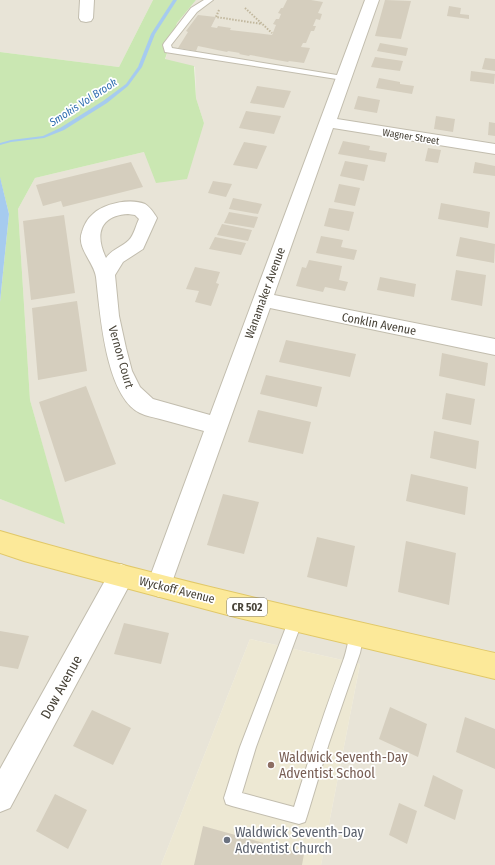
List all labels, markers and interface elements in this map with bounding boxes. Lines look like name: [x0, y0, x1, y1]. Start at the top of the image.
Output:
water label: Smokis Vol Brook: [46, 75, 120, 130]
street label: Wagner Street: [382, 127, 441, 148]
street label: Wanamaker Avenue: [242, 245, 288, 341]
street label: Conklin Avenue: [341, 310, 417, 338]
street label: Vernon Court: [105, 324, 137, 390]
street label: Wyckoff Avenue: [138, 574, 216, 606]
road number: CR 502: [227, 598, 267, 616]
street label: Dow Avenue: [37, 652, 86, 722]
place label: Waldwick Seventh-Day Adventist School: [279, 749, 408, 782]
marker: Waldwick Seventh-Day Adventist School: [266, 760, 276, 770]
place label: Waldwick Seventh-Day Adventist Church: [235, 824, 364, 857]
marker: Waldwick Seventh-Day Adventist Church: [222, 835, 232, 845]

